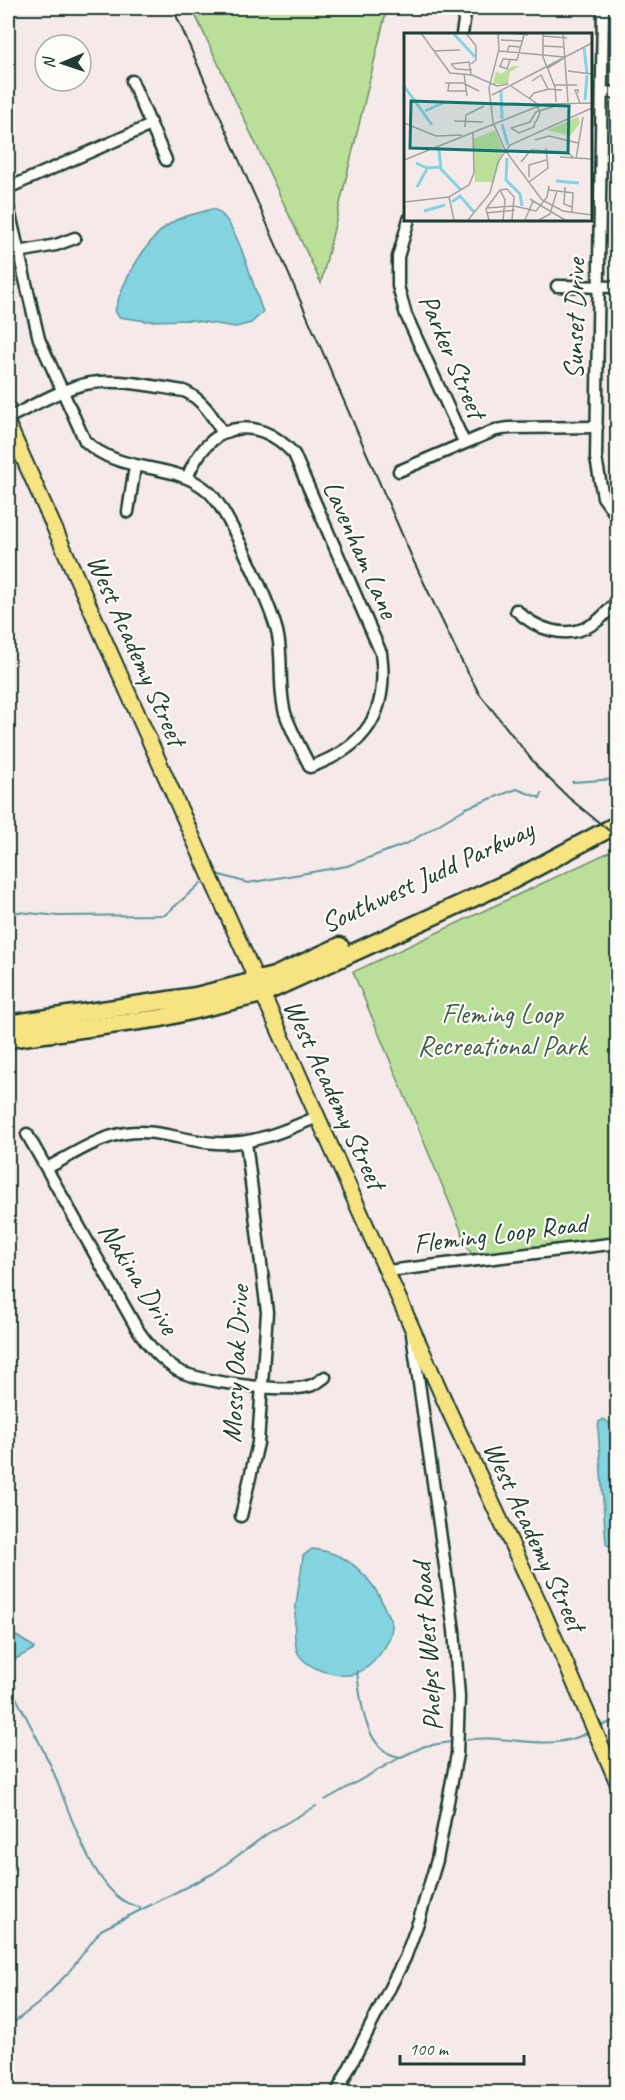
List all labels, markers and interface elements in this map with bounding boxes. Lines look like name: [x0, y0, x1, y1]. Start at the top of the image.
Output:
north arrow: [33, 33, 93, 93]
inset map: [404, 33, 592, 220]
text: N: [39, 55, 59, 69]
street label: Sunset Drive: [555, 256, 593, 380]
street label: Parker Street: [411, 289, 496, 427]
street label: Lavenham Lane: [315, 475, 408, 625]
street label: West Academy Street: [79, 549, 196, 754]
street label: Southwest Judd Parkway: [315, 810, 541, 941]
street label: West Academy Street: [276, 994, 396, 1198]
park label: Fleming Loop Recreational Park: [418, 996, 589, 1063]
street label: Fleming Loop Road: [411, 1205, 593, 1261]
street label: Nakina Drive: [91, 1216, 188, 1342]
street label: Mossy Oak Drive: [213, 1283, 257, 1444]
street label: West Academy Street: [476, 1436, 596, 1640]
street label: Phelps West Road: [403, 1558, 450, 1732]
scale bar: [400, 2028, 524, 2066]
text: 100 m: [409, 2038, 450, 2060]

